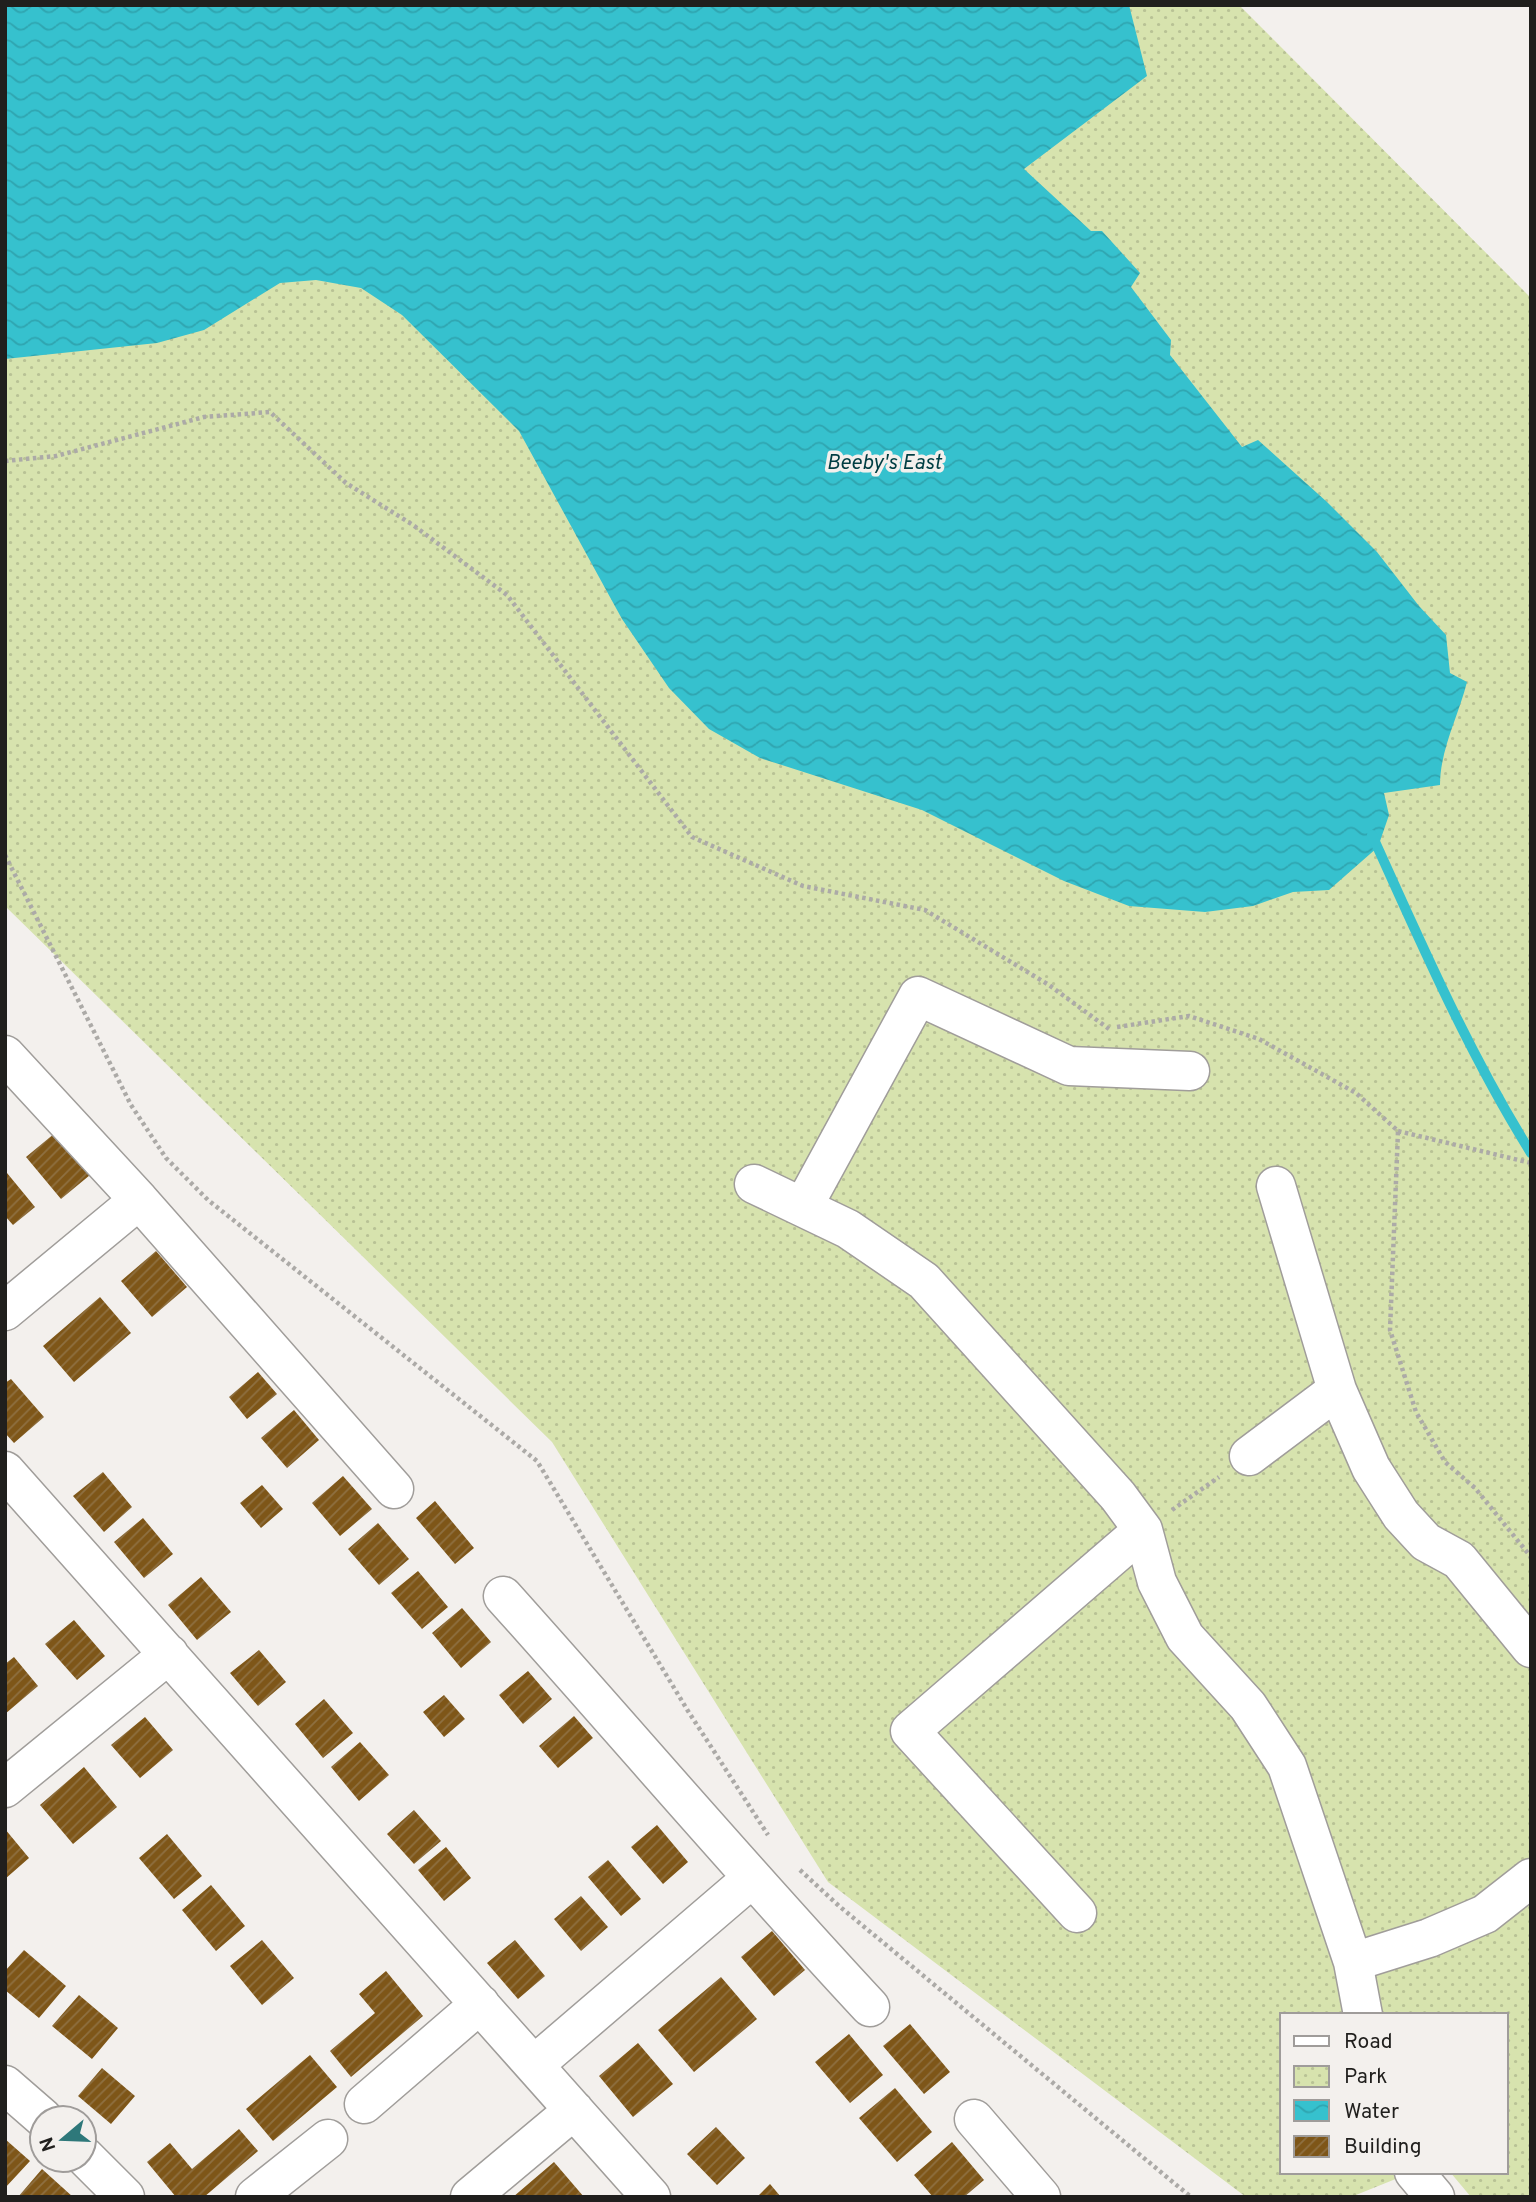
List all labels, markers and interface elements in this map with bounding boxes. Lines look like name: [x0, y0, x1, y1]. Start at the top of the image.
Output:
water label: Beeby's East: [827, 450, 943, 477]
legend: [1280, 2013, 1508, 2174]
text: Road: [1344, 2029, 1393, 2056]
text: Park: [1344, 2064, 1387, 2091]
text: Water: [1344, 2099, 1399, 2126]
north arrow: [28, 2104, 98, 2174]
text: N: [35, 2134, 62, 2154]
text: Building: [1344, 2134, 1422, 2161]

